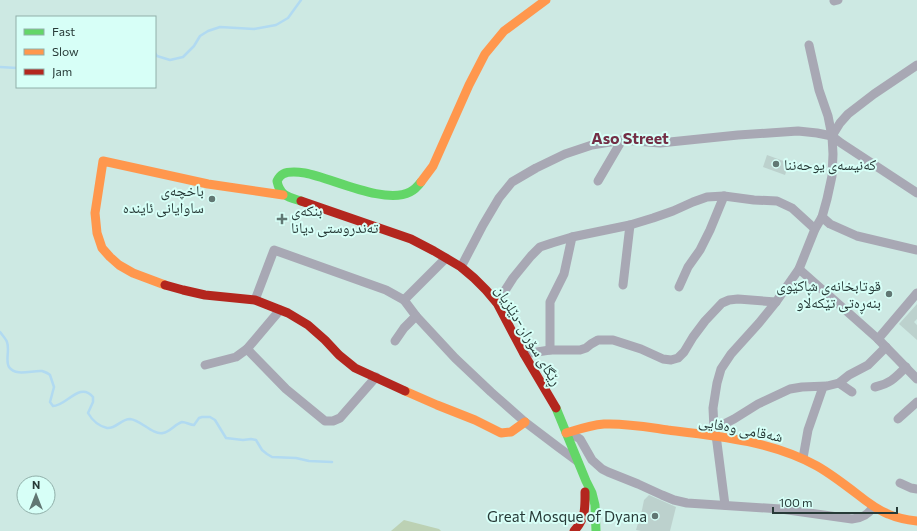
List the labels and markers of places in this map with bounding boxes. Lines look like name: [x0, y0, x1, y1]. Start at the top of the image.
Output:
place label: کەنیسەی یوحەننا: [784, 155, 876, 175]
marker: کەنیسەی یوحەننا: [771, 159, 781, 169]
place label: باخچەی ساوایانی ئایندە: [123, 181, 204, 218]
marker: باخچەی ساوایانی ئایندە: [207, 194, 217, 204]
place label: بنکەی تەندروستی دیانا: [291, 201, 379, 238]
marker: بنکەی تەندروستی دیانا: [276, 213, 288, 225]
place label: قوتابخانەی شاکێوی بنەڕەتی تێکەڵاو: [776, 276, 881, 315]
marker: قوتابخانەی شاکێوی بنەڕەتی تێکەڵاو: [884, 289, 894, 299]
place label: Great Mosque of Dyana: [487, 507, 647, 525]
marker: Great Mosque of Dyana: [650, 511, 660, 521]

